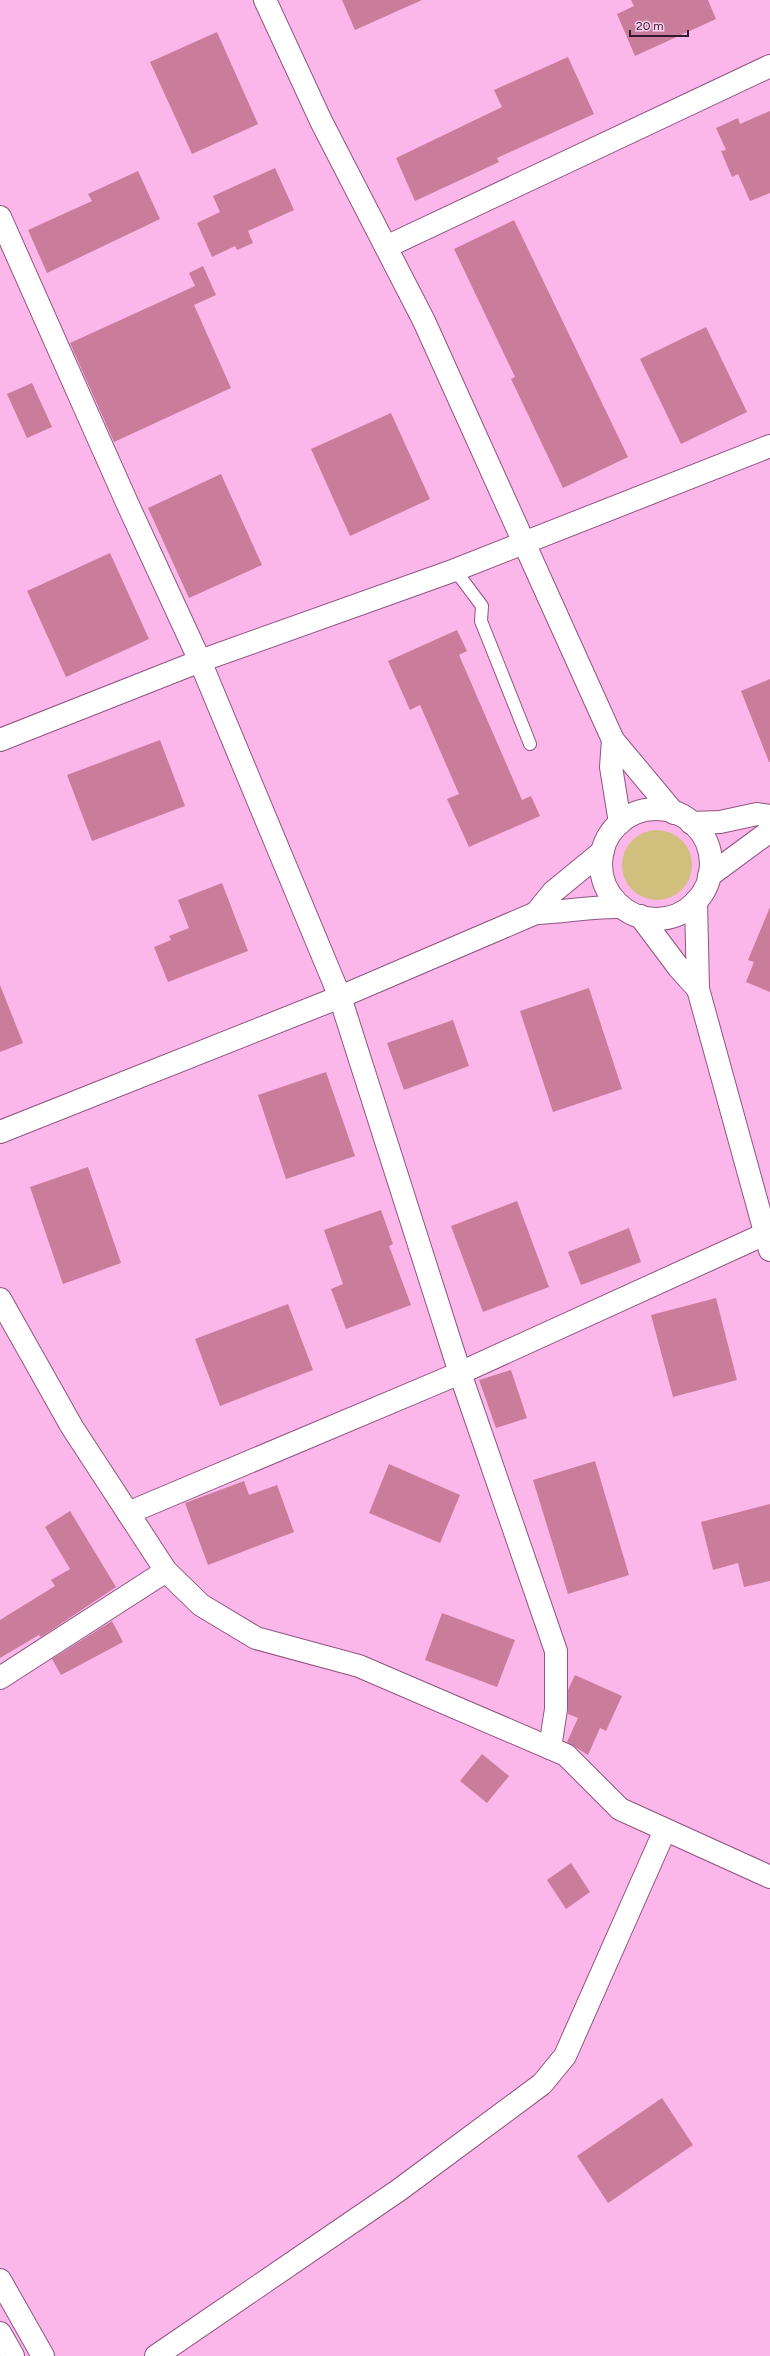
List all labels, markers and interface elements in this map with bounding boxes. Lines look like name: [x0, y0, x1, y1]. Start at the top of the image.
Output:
scale bar: [630, 12, 688, 38]
text: 20 m: [636, 19, 664, 33]

